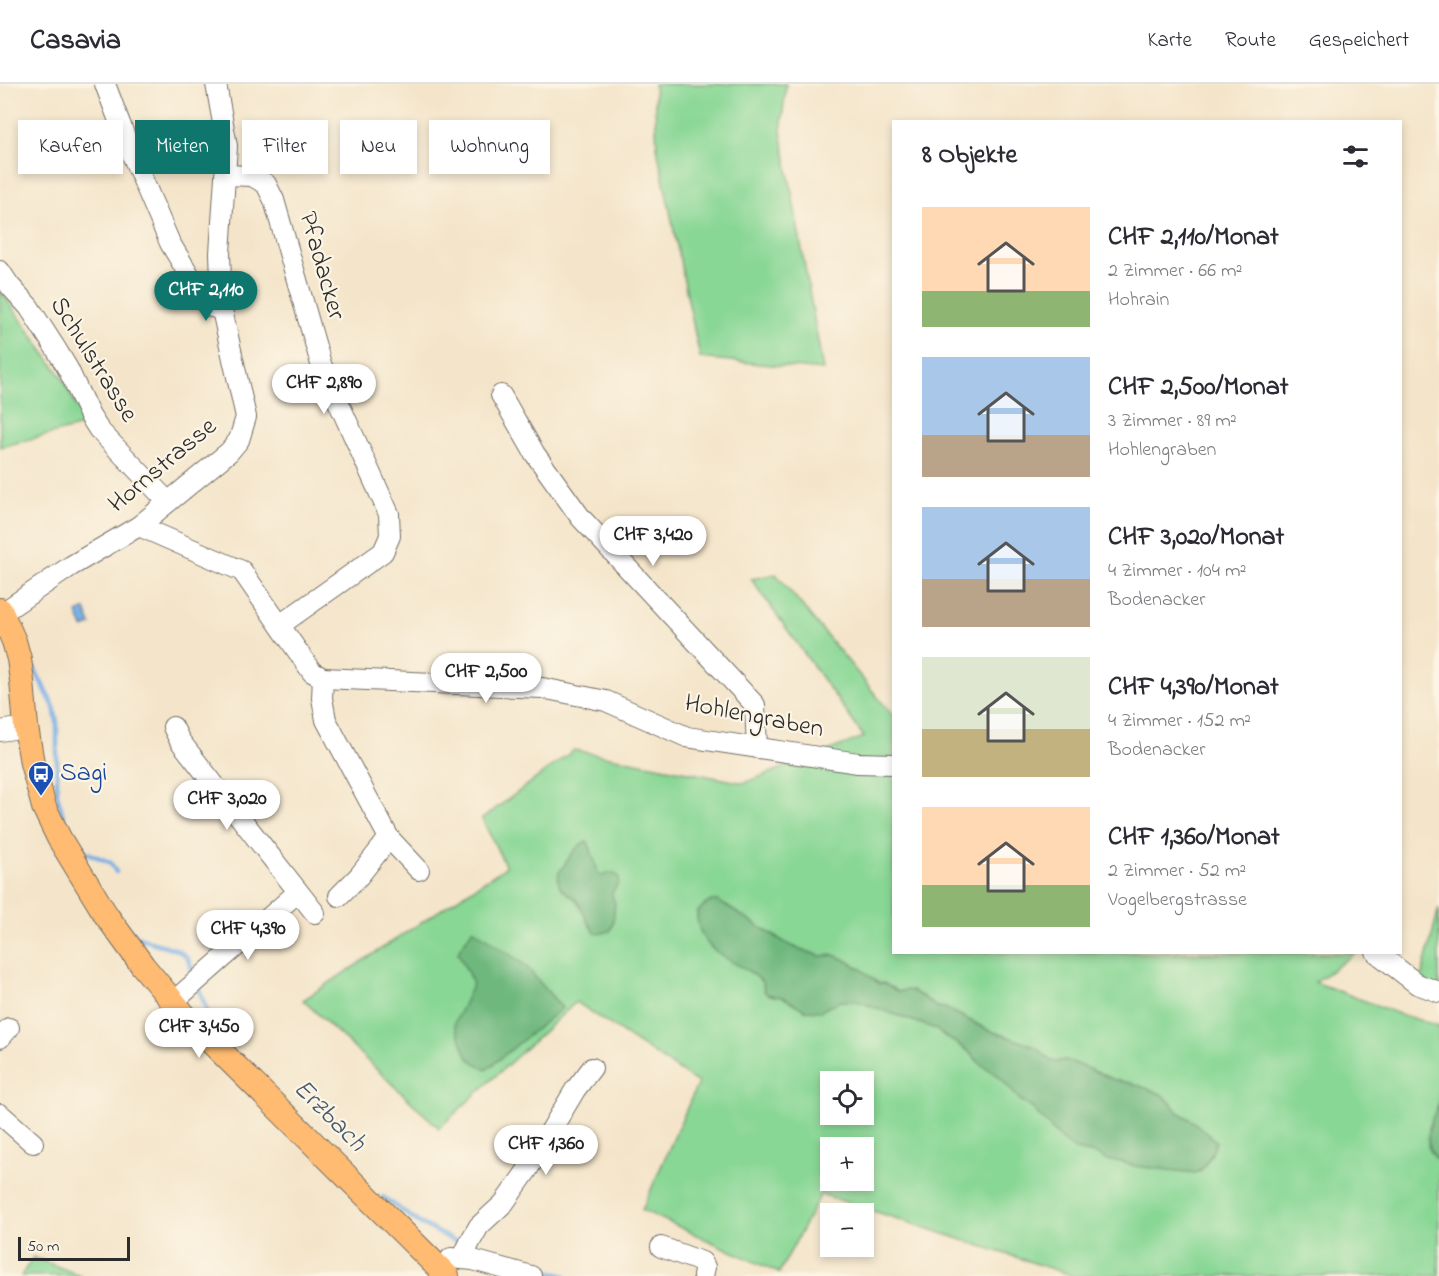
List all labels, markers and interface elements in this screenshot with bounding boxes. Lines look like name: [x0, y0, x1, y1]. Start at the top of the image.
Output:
text: Casavia: [30, 21, 121, 62]
text: Karte: [1147, 26, 1192, 56]
text: Route: [1225, 26, 1276, 56]
text: Gespeichert: [1309, 26, 1409, 56]
chip: Kaufen: [18, 120, 123, 174]
chip: Mieten: [135, 120, 230, 174]
chip: Filter: [242, 120, 328, 174]
chip: Neu: [340, 120, 417, 174]
chip: Wohnung: [429, 120, 550, 174]
text: 8 Objekte: [922, 137, 1017, 175]
icon: filters: [1339, 140, 1372, 173]
street label: Pfadacker: [287, 207, 355, 325]
text: CHF 2,110/Monat: [1108, 219, 1279, 257]
icon: home: [970, 231, 1042, 303]
text: 2 Zimmer · 66 m²: [1108, 257, 1242, 286]
pin: CHF 2,110: [137, 271, 275, 322]
text: CHF 2,110: [168, 276, 244, 305]
text: Hohrain: [1108, 286, 1169, 315]
street label: Schulstrasse: [39, 290, 147, 431]
pin: CHF 2,890: [255, 364, 393, 415]
text: CHF 2,890: [286, 369, 362, 398]
text: CHF 2,500/Monat: [1108, 369, 1288, 407]
icon: home: [970, 381, 1042, 453]
text: 3 Zimmer · 89 m²: [1108, 407, 1237, 436]
street label: Hornstrasse: [100, 409, 226, 523]
text: Hohlengraben: [1108, 436, 1216, 465]
pin: CHF 3,420: [584, 516, 722, 567]
text: CHF 3,020/Monat: [1108, 519, 1284, 557]
text: CHF 3,420: [613, 521, 693, 550]
icon: home: [970, 531, 1042, 603]
text: 4 Zimmer · 104 m²: [1108, 557, 1246, 586]
text: Bodenacker: [1108, 586, 1206, 615]
pin: CHF 2,500: [417, 653, 555, 704]
text: CHF 2,500: [445, 658, 527, 687]
text: CHF 4,390/Monat: [1108, 669, 1279, 707]
icon: home: [970, 681, 1042, 753]
street label: Hohlengraben: [681, 685, 827, 749]
text: 4 Zimmer · 152 m²: [1108, 707, 1251, 736]
text: Bodenacker: [1108, 736, 1206, 765]
place label: Sagi: [60, 755, 107, 793]
bus stop icon: Sagi: [26, 759, 56, 797]
pin: CHF 3,020: [158, 780, 296, 831]
text: CHF 3,020: [187, 785, 267, 814]
text: CHF 1,360/Monat: [1108, 819, 1280, 857]
icon: home: [970, 831, 1042, 903]
text: 2 Zimmer · 52 m²: [1108, 857, 1246, 886]
text: Vogelbergstrasse: [1108, 886, 1247, 915]
pin: CHF 4,390: [179, 910, 317, 961]
text: CHF 4,390: [210, 915, 286, 944]
pin: CHF 3,450: [130, 1008, 268, 1059]
text: CHF 3,450: [159, 1013, 239, 1042]
water label: Erzbach: [283, 1070, 375, 1162]
map controls: [820, 1071, 874, 1257]
button: locate: [820, 1071, 874, 1125]
pin: CHF 1,360: [477, 1125, 615, 1176]
text: CHF 1,360: [508, 1130, 584, 1159]
button: +: [820, 1137, 874, 1191]
button: −: [820, 1203, 874, 1257]
scale bar: [18, 1234, 130, 1262]
text: 50 m: [27, 1235, 59, 1259]

